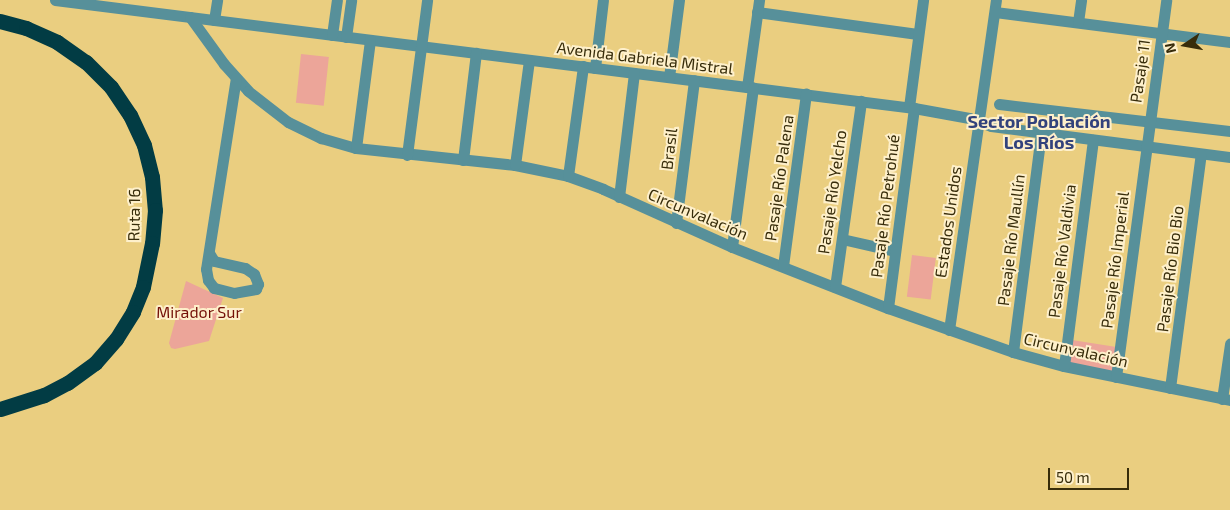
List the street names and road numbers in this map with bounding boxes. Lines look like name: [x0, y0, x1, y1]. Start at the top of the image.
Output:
street label: Avenida Gabriela Mistral: [556, 38, 734, 78]
street label: Pasaje 11: [1126, 38, 1154, 104]
street label: Pasaje Río Palena: [761, 114, 797, 242]
street label: Brasil: [657, 127, 681, 171]
street label: Pasaje Río Yelcho: [814, 129, 850, 255]
street label: Pasaje Río Petrohué: [867, 133, 903, 279]
street label: Estados Unidos: [931, 165, 965, 279]
street label: Pasaje Río Maullín: [993, 173, 1029, 307]
street label: Pasaje Río Valdivia: [1044, 183, 1080, 319]
street label: Circunvalación: [645, 184, 751, 244]
street label: Ruta 16: [124, 188, 144, 242]
street label: Pasaje Río Imperial: [1097, 190, 1133, 330]
street label: Pasaje Río Bio Bio: [1153, 205, 1187, 333]
street label: Circunvalación: [1022, 329, 1130, 371]

